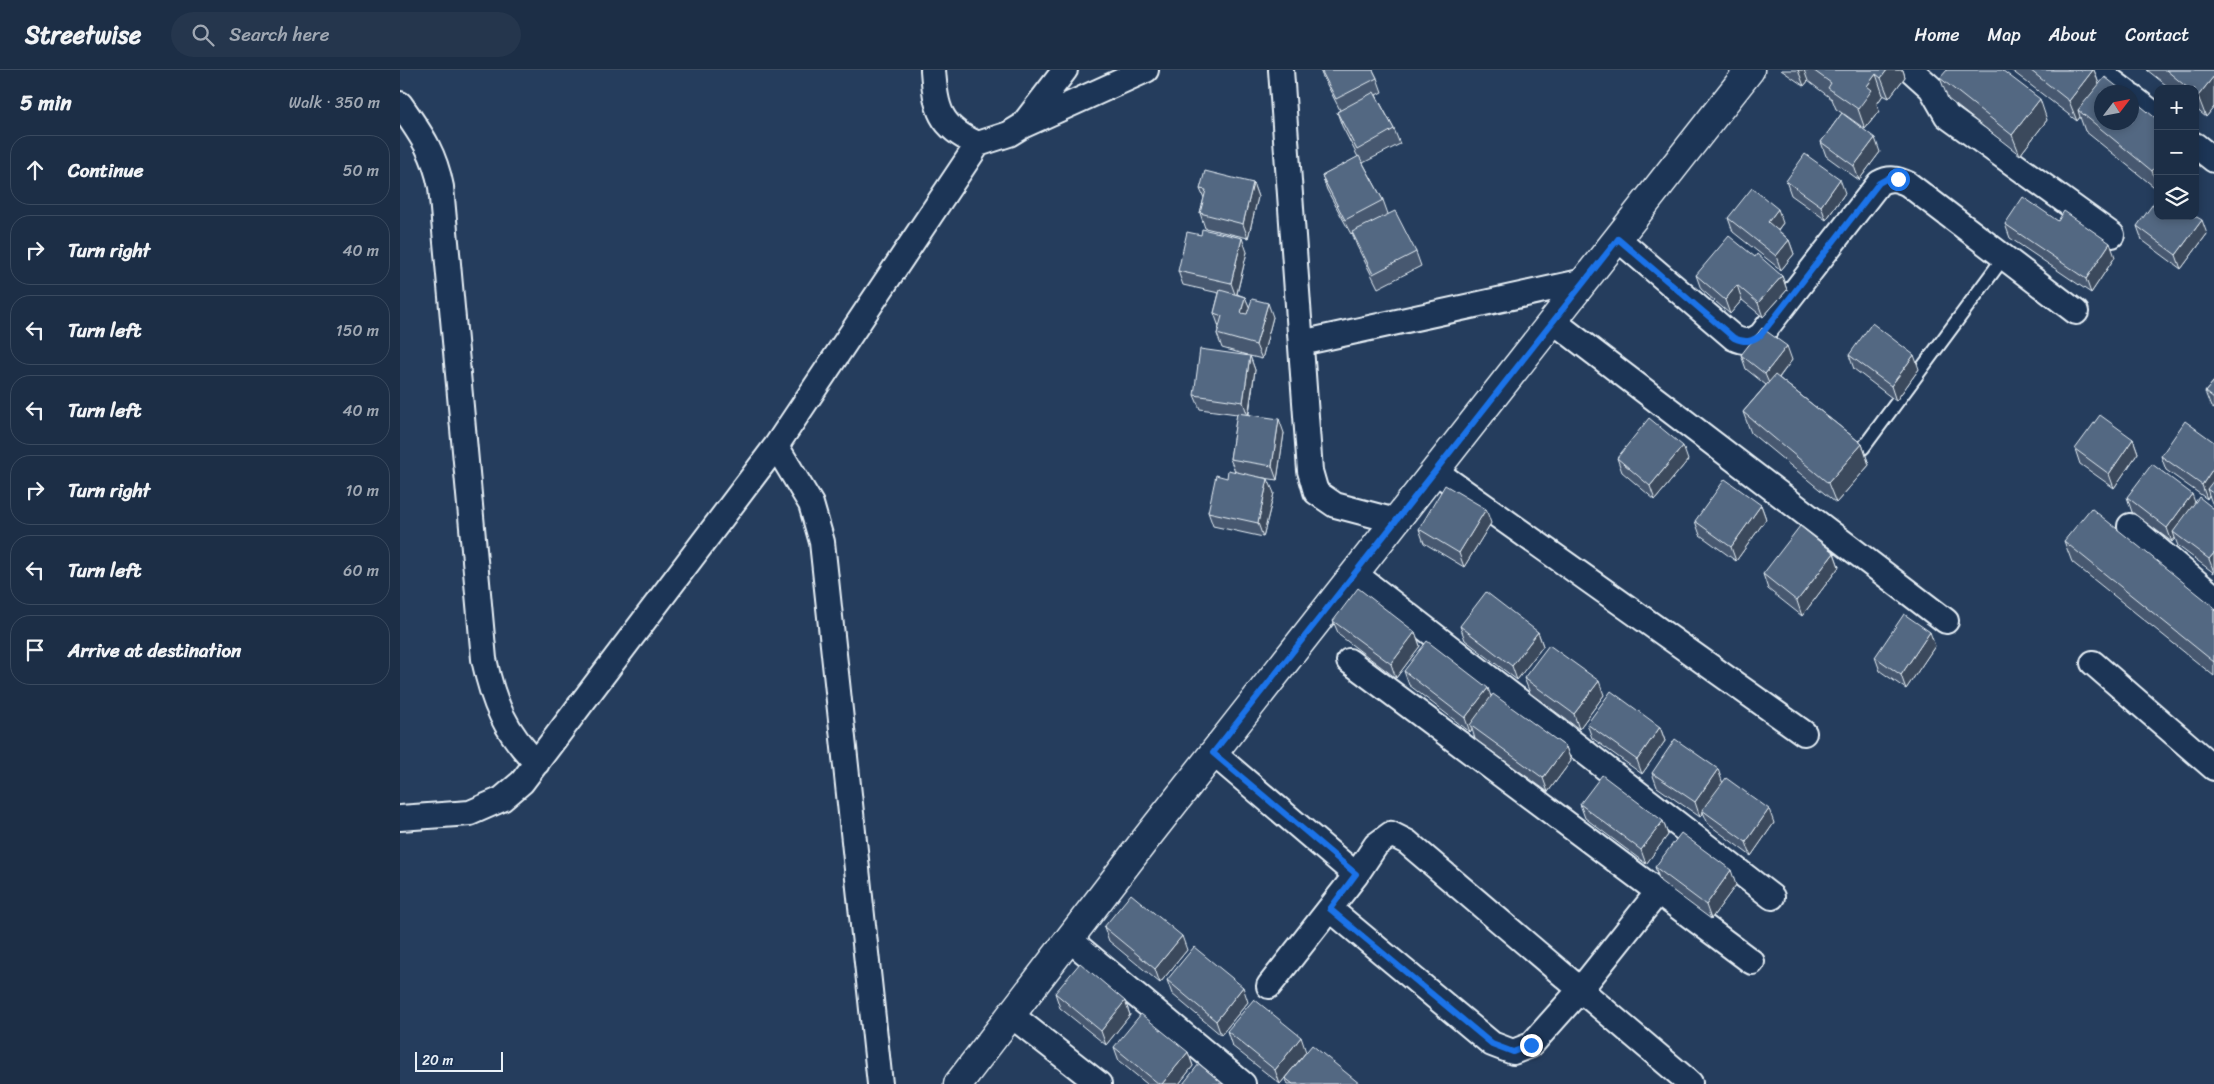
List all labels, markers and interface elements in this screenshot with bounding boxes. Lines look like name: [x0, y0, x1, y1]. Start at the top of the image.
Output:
search box: [171, 12, 521, 57]
text: Streetwise: [25, 14, 141, 56]
text: Search here: [229, 18, 329, 51]
text: Home: [1915, 19, 1960, 51]
text: Map: [1988, 19, 2021, 51]
text: About: [2049, 19, 2097, 51]
text: Contact: [2125, 19, 2189, 51]
icon: search: [189, 21, 217, 49]
text: 5 min: [20, 84, 72, 122]
north arrow: [2094, 85, 2139, 130]
map controls: [2154, 85, 2199, 220]
button: +: [2154, 85, 2199, 130]
text: Walk · 350 m: [289, 88, 380, 117]
button: −: [2154, 130, 2199, 175]
text: Continue: [68, 154, 144, 187]
icon: ahead: [21, 156, 49, 184]
text: 50 m: [343, 156, 379, 185]
route start: [1887, 168, 1910, 191]
button: layers: [2154, 175, 2199, 220]
text: Turn right: [68, 234, 150, 267]
icon: right: [21, 236, 49, 264]
text: 40 m: [342, 236, 379, 265]
text: Turn left: [68, 314, 141, 347]
icon: left: [21, 316, 49, 344]
text: 150 m: [336, 316, 379, 345]
text: Turn left: [68, 394, 141, 427]
icon: left: [21, 396, 49, 424]
text: 40 m: [342, 396, 379, 425]
text: Turn right: [68, 474, 150, 507]
icon: right: [21, 476, 49, 504]
text: 10 m: [346, 476, 379, 505]
text: Turn left: [68, 554, 141, 587]
icon: left: [21, 556, 49, 584]
text: 60 m: [343, 556, 379, 585]
text: Arrive at destination: [68, 634, 241, 667]
icon: arrive: [21, 636, 49, 664]
route end: [1520, 1034, 1543, 1057]
text: 20 m: [422, 1048, 453, 1073]
scale bar: [415, 1049, 502, 1072]

